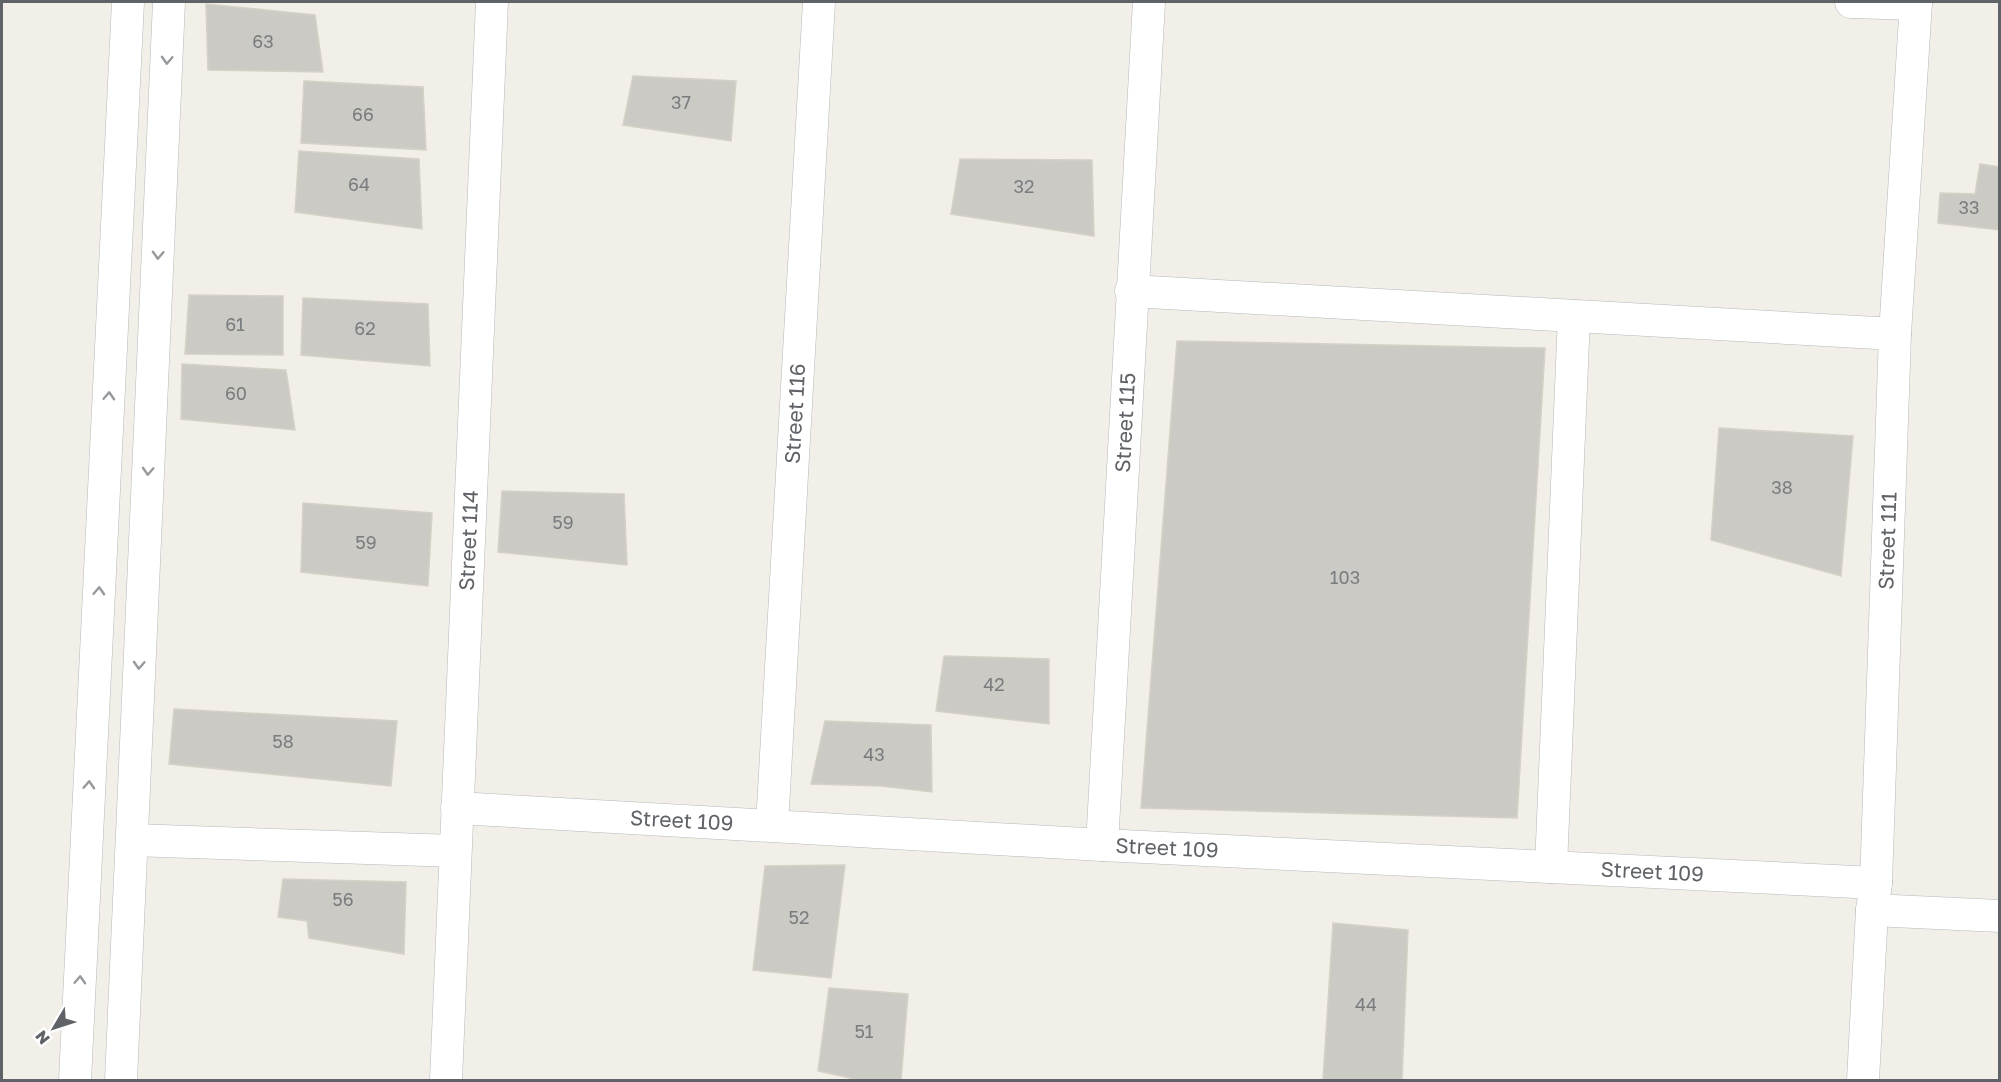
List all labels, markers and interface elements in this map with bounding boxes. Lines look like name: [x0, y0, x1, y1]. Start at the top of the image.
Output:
house number: 63: [252, 30, 274, 52]
one-way arrow: [160, 55, 173, 64]
house number: 37: [671, 91, 691, 113]
house number: 66: [352, 103, 374, 125]
house number: 64: [348, 173, 370, 195]
house number: 32: [1014, 175, 1034, 197]
house number: 33: [1958, 196, 1980, 218]
one-way arrow: [151, 250, 164, 259]
house number: 61: [225, 313, 245, 335]
house number: 62: [354, 317, 376, 339]
street label: Street 116: [779, 363, 810, 465]
street label: Street 115: [1109, 372, 1140, 473]
house number: 60: [225, 382, 247, 404]
one-way arrow: [102, 391, 115, 400]
one-way arrow: [142, 466, 155, 475]
house number: 38: [1771, 476, 1793, 498]
street label: Street 114: [453, 490, 483, 591]
street label: Street 111: [1872, 491, 1902, 590]
house number: 59: [552, 511, 574, 533]
house number: 59: [355, 531, 377, 553]
house number: 103: [1330, 566, 1360, 588]
one-way arrow: [93, 586, 106, 595]
one-way arrow: [133, 661, 146, 670]
house number: 42: [983, 673, 1005, 695]
house number: 58: [272, 730, 294, 752]
house number: 43: [863, 743, 885, 765]
one-way arrow: [83, 781, 96, 790]
street label: Street 109: [629, 804, 734, 836]
street label: Street 109: [1115, 832, 1219, 863]
street label: Street 109: [1600, 855, 1705, 887]
house number: 56: [332, 888, 354, 910]
house number: 52: [789, 906, 809, 928]
one-way arrow: [73, 976, 86, 985]
house number: 44: [1355, 993, 1377, 1015]
north arrow: [24, 998, 84, 1058]
house number: 51: [854, 1020, 874, 1042]
text: N: [31, 1026, 54, 1048]

